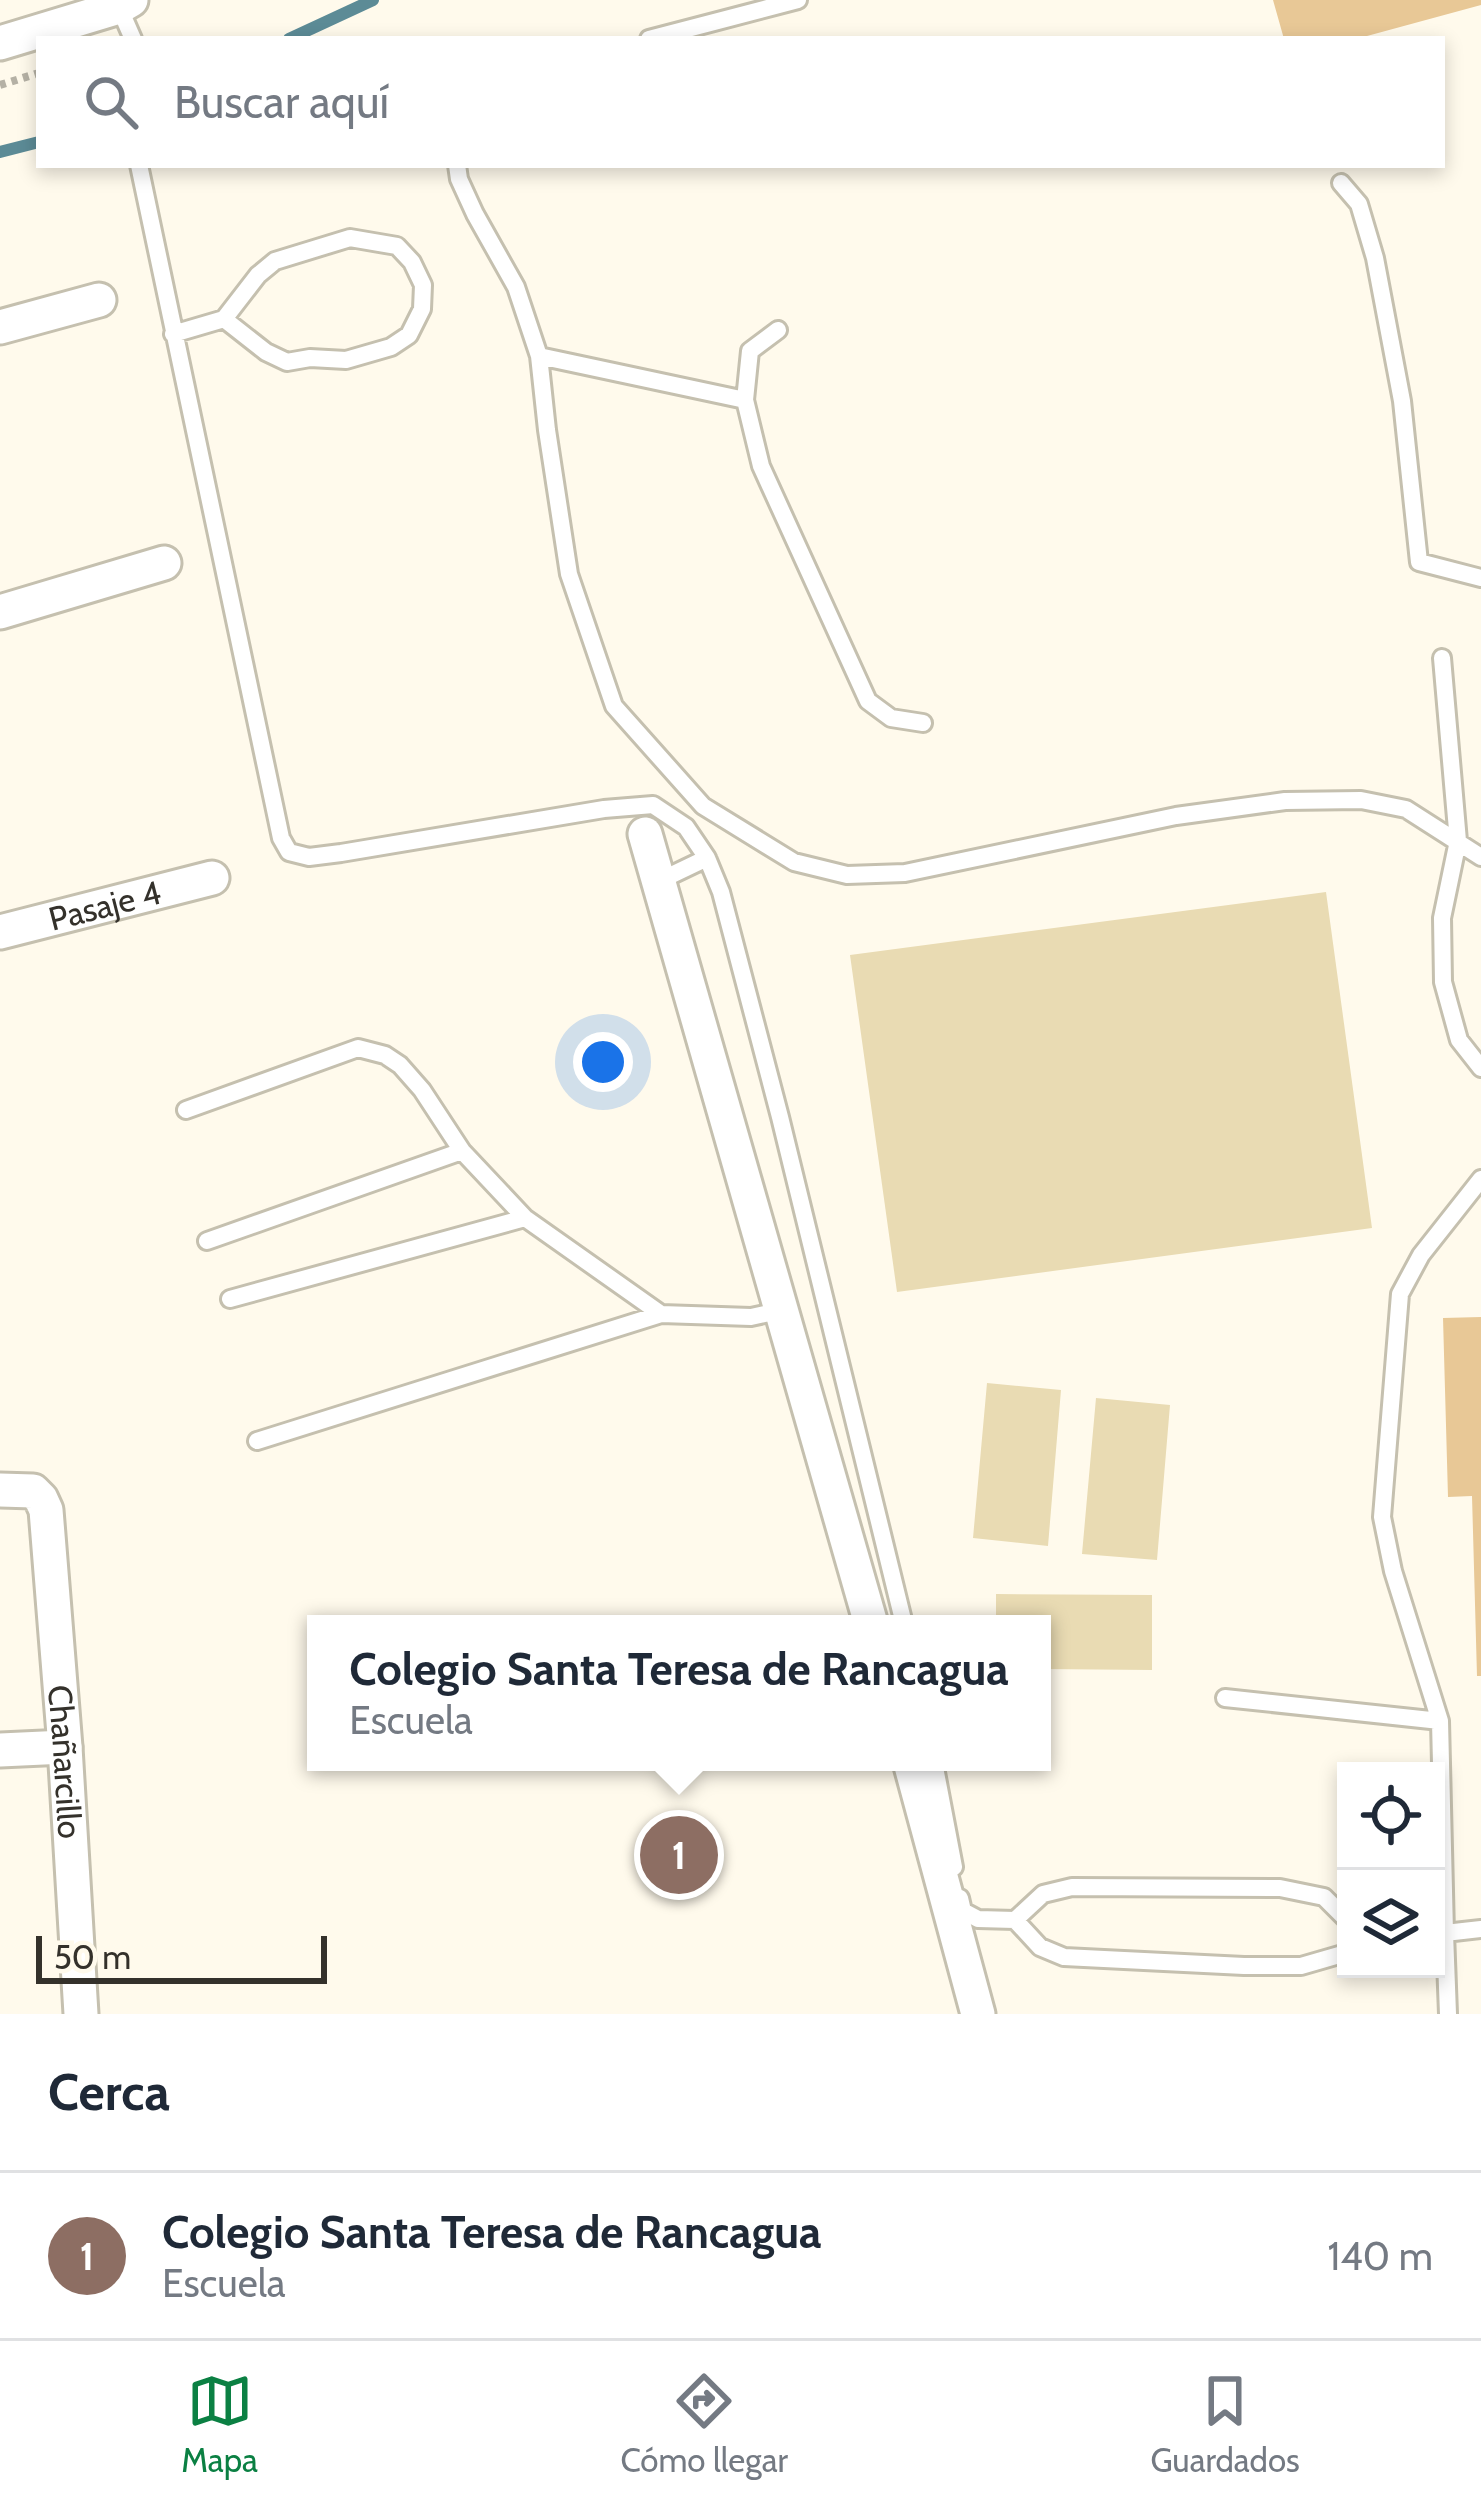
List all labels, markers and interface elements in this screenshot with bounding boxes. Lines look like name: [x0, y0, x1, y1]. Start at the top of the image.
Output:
search box: [36, 36, 1445, 168]
icon: search: [78, 69, 144, 135]
text: Buscar aquí: [174, 75, 389, 129]
street label: Pasaje 4: [44, 872, 165, 939]
your location: [573, 1032, 633, 1092]
popup: [307, 1615, 1051, 1771]
text: Colegio Santa Teresa de Rancagua: [349, 1642, 1009, 1696]
street label: Chañarcillo: [40, 1683, 90, 1840]
text: Escuela: [349, 1696, 473, 1744]
map controls: [1337, 1762, 1445, 1978]
button: locate: [1337, 1762, 1445, 1870]
pin: 1: [640, 1810, 718, 1900]
button: layers: [1337, 1870, 1445, 1978]
scale bar: [36, 1930, 327, 1983]
text: 50 m: [54, 1937, 131, 1977]
text: Cerca: [48, 2061, 170, 2123]
text: Colegio Santa Teresa de Rancagua: [162, 2205, 822, 2259]
text: 1: [80, 2232, 94, 2280]
text: 140 m: [1328, 2232, 1433, 2280]
text: Escuela: [162, 2259, 286, 2307]
tab: Mapa: [181, 2368, 258, 2480]
tab: Cómo llegar: [620, 2368, 788, 2480]
tab: Guardados: [1150, 2368, 1300, 2480]

